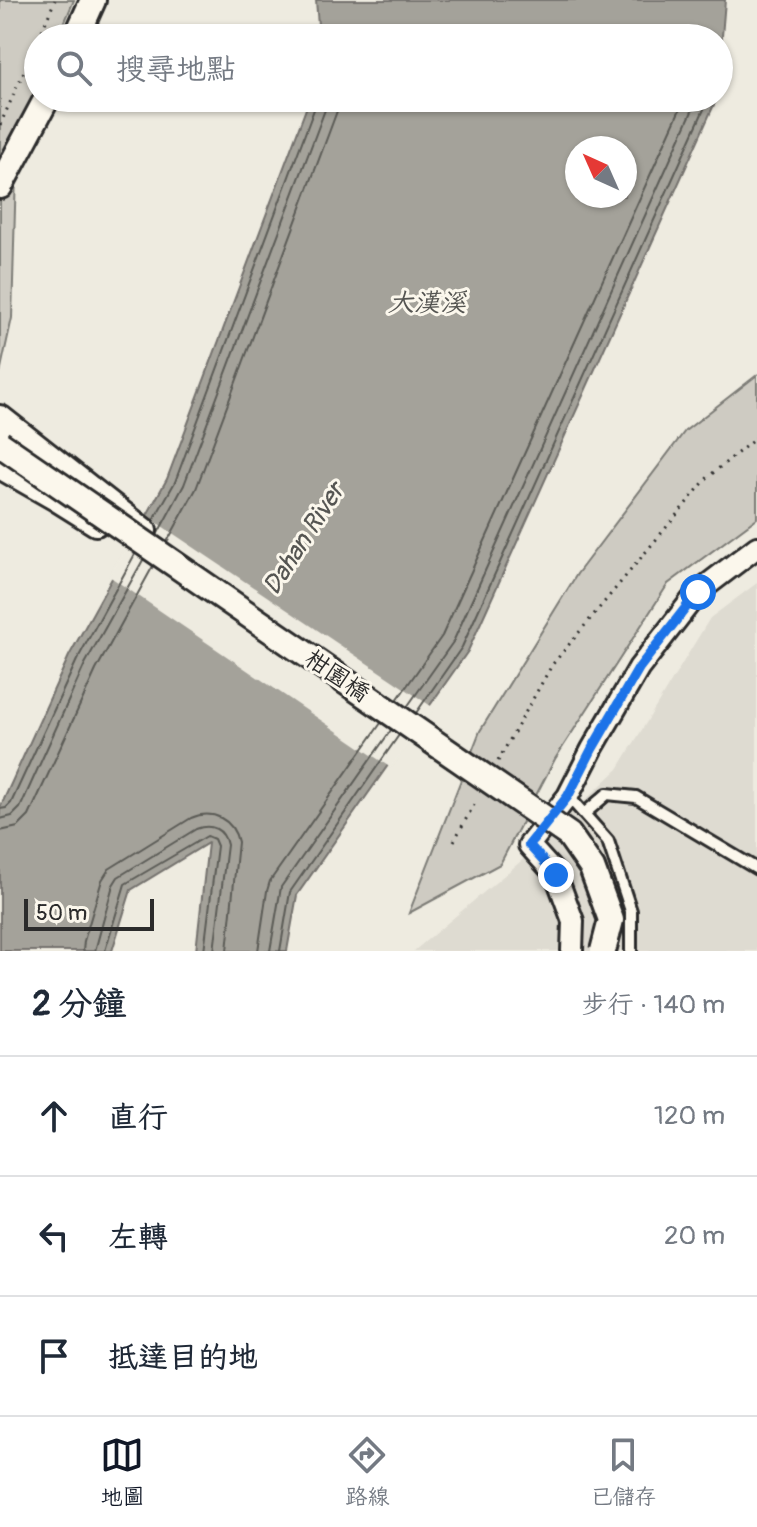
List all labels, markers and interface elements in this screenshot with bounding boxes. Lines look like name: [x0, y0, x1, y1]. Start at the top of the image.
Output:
search box: [24, 24, 733, 112]
icon: search: [52, 46, 96, 90]
text: 搜尋地點: [116, 51, 236, 88]
north arrow: [565, 136, 637, 208]
water label: 大漢溪: [388, 287, 468, 319]
water label: Dahan River: [256, 474, 354, 601]
route start: [680, 574, 716, 610]
street label: 柑園橋: [299, 644, 375, 708]
route end: [538, 857, 574, 893]
scale bar: [24, 895, 154, 931]
text: 50 m: [36, 899, 87, 927]
text: 2 分鐘: [32, 983, 126, 1026]
text: 步行 · 140 m: [582, 989, 725, 1021]
icon: ahead: [32, 1094, 76, 1138]
text: 直行: [108, 1099, 168, 1136]
text: 120 m: [654, 1100, 725, 1132]
icon: left: [32, 1214, 76, 1258]
text: 左轉: [108, 1219, 168, 1256]
text: 20 m: [664, 1220, 725, 1252]
icon: arrive: [32, 1334, 76, 1378]
text: 抵達目的地: [108, 1339, 258, 1376]
tab: 地圖: [100, 1433, 145, 1511]
tab: 路線: [345, 1433, 390, 1511]
tab: 已儲存: [590, 1433, 657, 1511]

